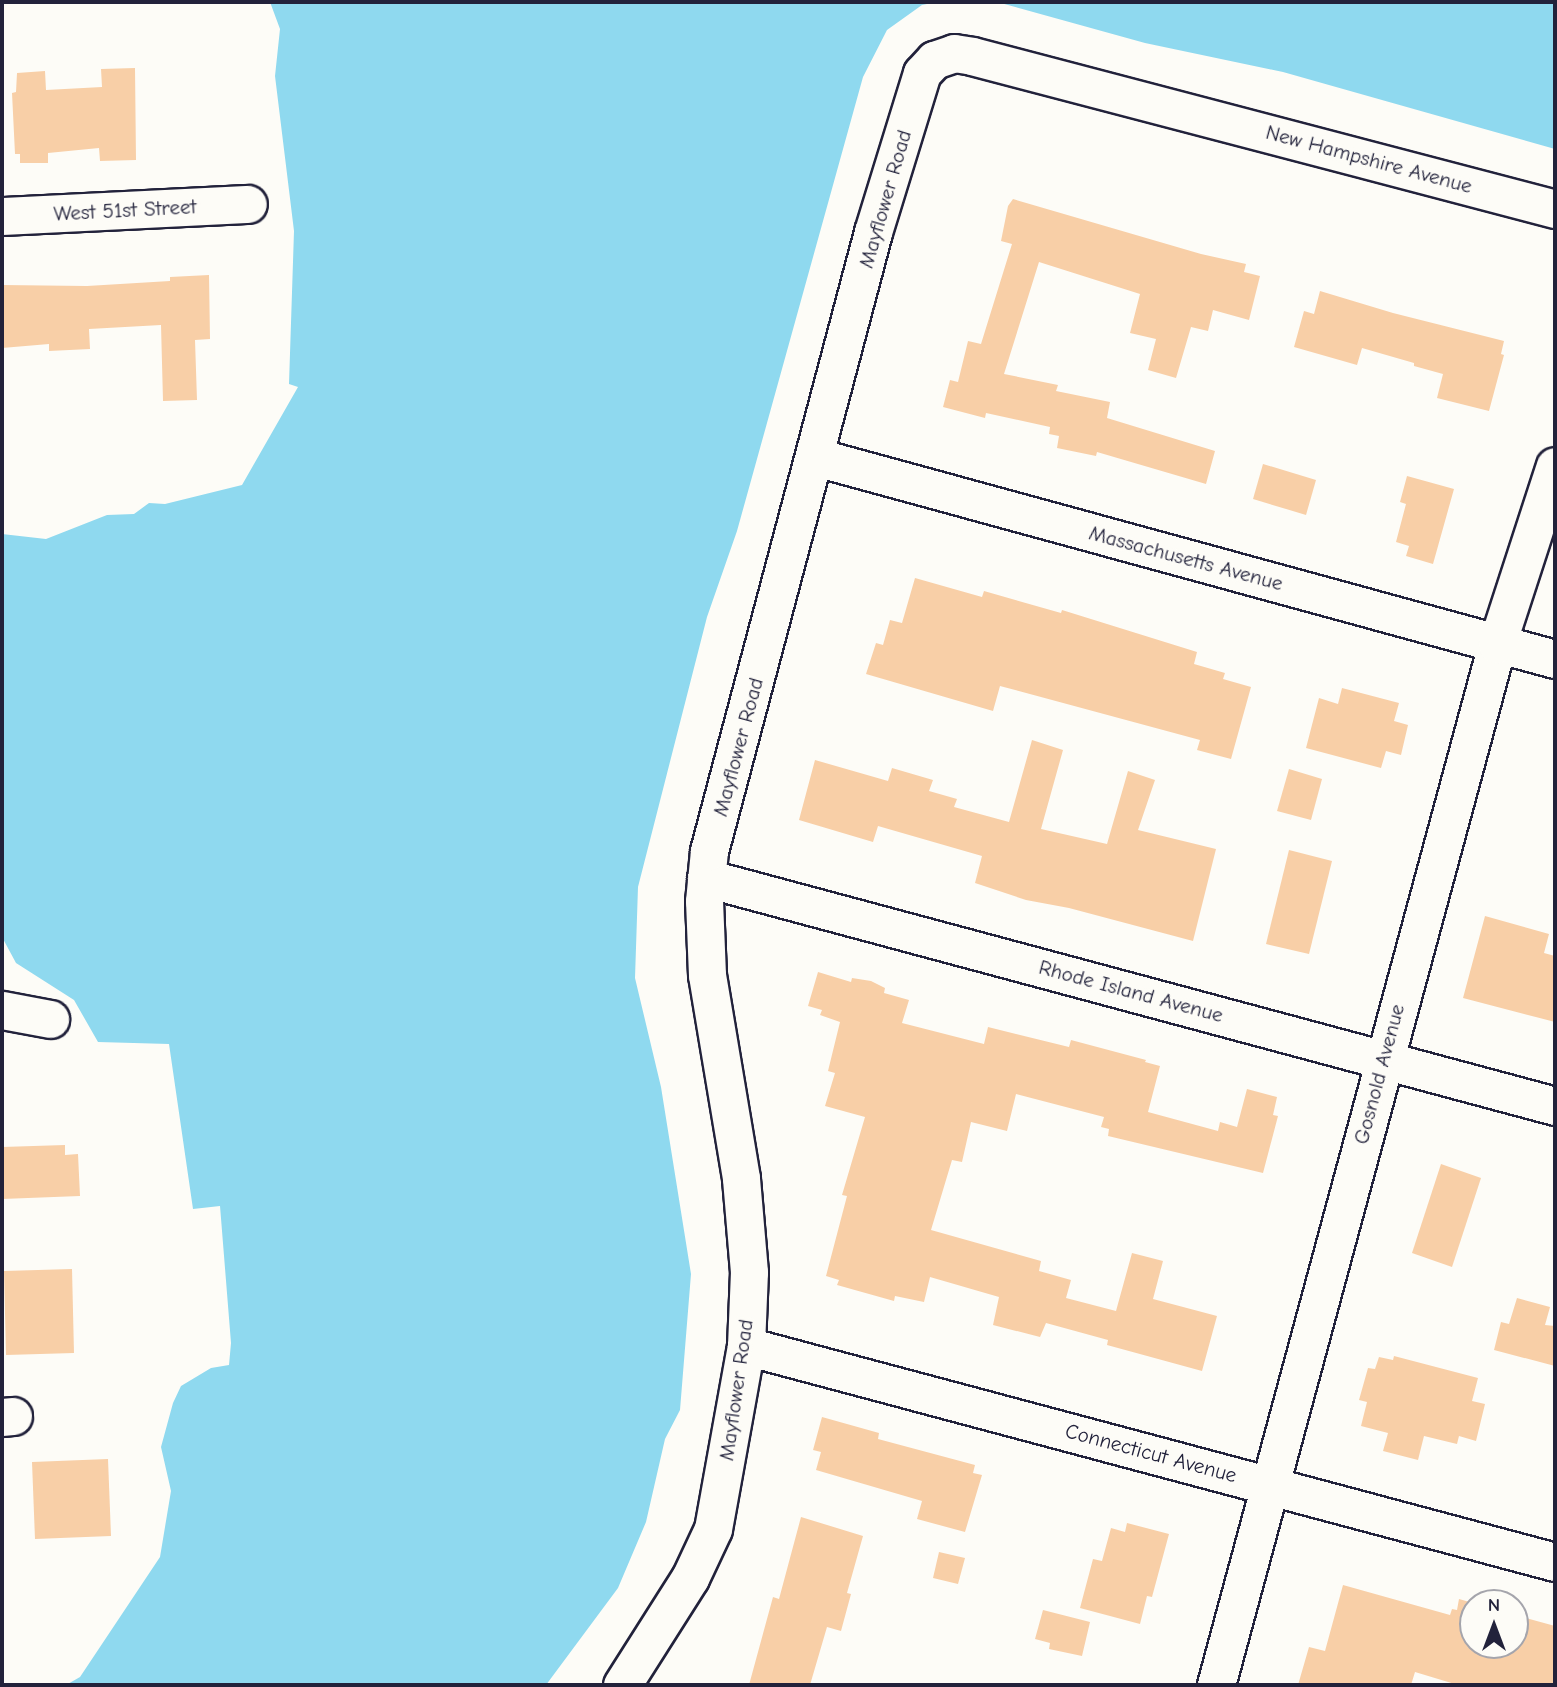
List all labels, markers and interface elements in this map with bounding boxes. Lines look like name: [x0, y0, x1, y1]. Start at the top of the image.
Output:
street label: New Hampshire Avenue: [1263, 119, 1475, 199]
street label: Mayflower Road: [853, 127, 917, 271]
street label: West 51st Street: [53, 194, 197, 226]
street label: Massachusetts Avenue: [1086, 520, 1286, 596]
street label: Mayflower Road: [707, 675, 769, 819]
street label: Rhode Island Avenue: [1036, 954, 1226, 1028]
street label: Gosnold Avenue: [1348, 1001, 1410, 1147]
street label: Mayflower Road: [714, 1318, 758, 1462]
street label: Connecticut Avenue: [1063, 1418, 1239, 1488]
north arrow: [1459, 1589, 1529, 1659]
text: N: [1488, 1594, 1500, 1616]

